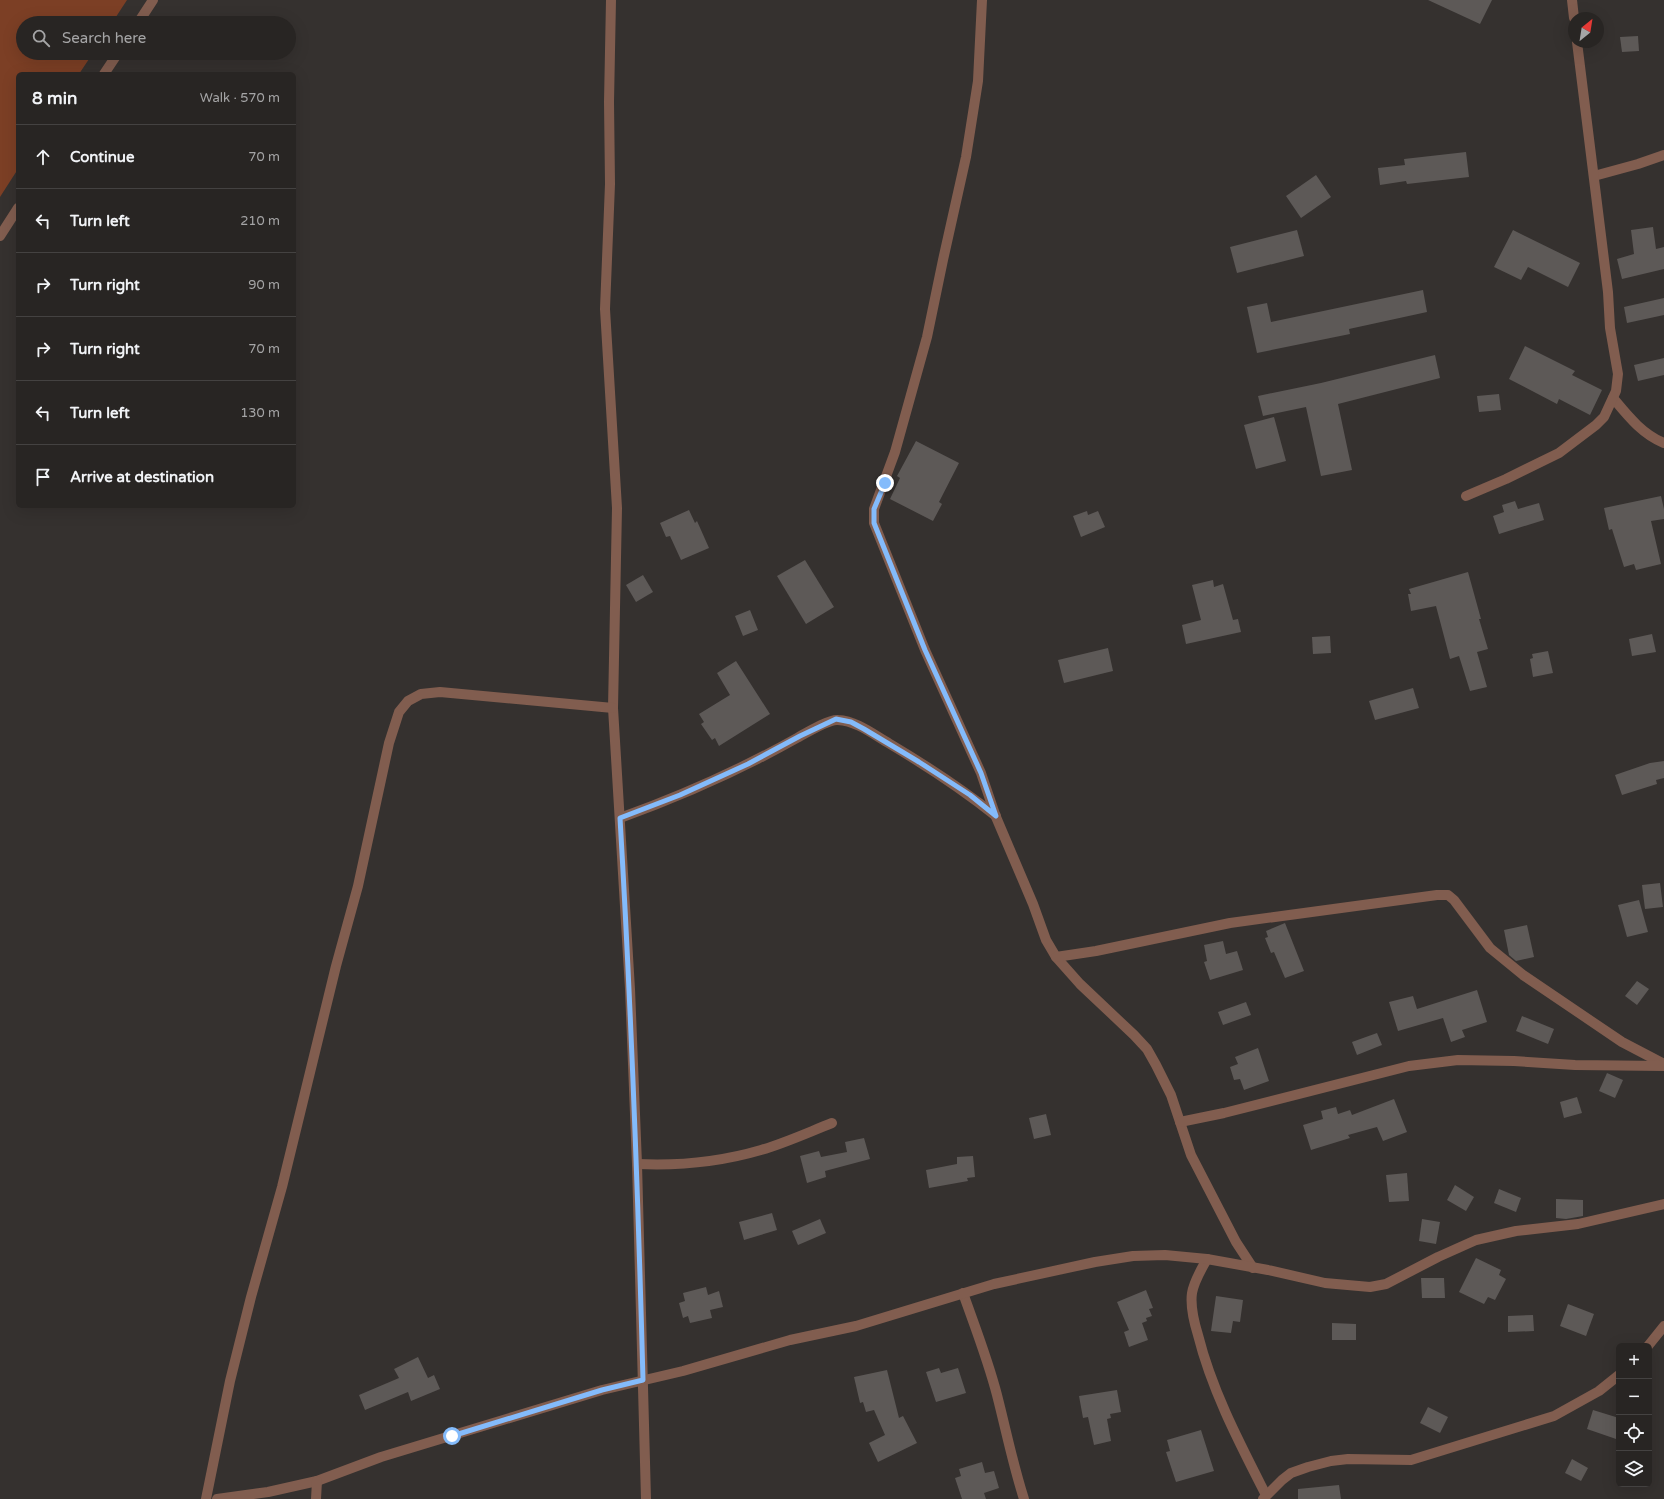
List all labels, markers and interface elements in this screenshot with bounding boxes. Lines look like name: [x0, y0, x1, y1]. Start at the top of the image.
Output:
north arrow: [1568, 12, 1604, 48]
search box: [16, 16, 296, 60]
icon: search: [30, 27, 52, 49]
text: Search here: [62, 29, 146, 47]
text: 8 min: [32, 88, 77, 109]
text: Walk · 570 m: [200, 90, 280, 106]
icon: ahead: [32, 146, 54, 168]
text: Continue: [70, 148, 134, 166]
text: 70 m: [248, 149, 280, 165]
icon: left: [32, 210, 54, 232]
text: Turn left: [70, 212, 130, 230]
text: 210 m: [240, 213, 280, 229]
icon: right: [32, 274, 54, 296]
text: Turn right: [70, 276, 140, 294]
text: 90 m: [248, 277, 280, 293]
icon: right: [32, 338, 54, 360]
text: Turn right: [70, 340, 140, 358]
text: 70 m: [248, 341, 280, 357]
icon: left: [32, 402, 54, 424]
text: Turn left: [70, 404, 130, 422]
text: 130 m: [240, 405, 280, 421]
icon: arrive: [32, 466, 54, 488]
text: Arrive at destination: [70, 468, 214, 486]
route end: [876, 474, 894, 492]
map controls: [1616, 1343, 1652, 1487]
button: +: [1616, 1343, 1652, 1379]
button: −: [1616, 1379, 1652, 1415]
button: locate: [1616, 1415, 1652, 1451]
route start: [443, 1427, 461, 1445]
button: layers: [1616, 1451, 1652, 1487]

